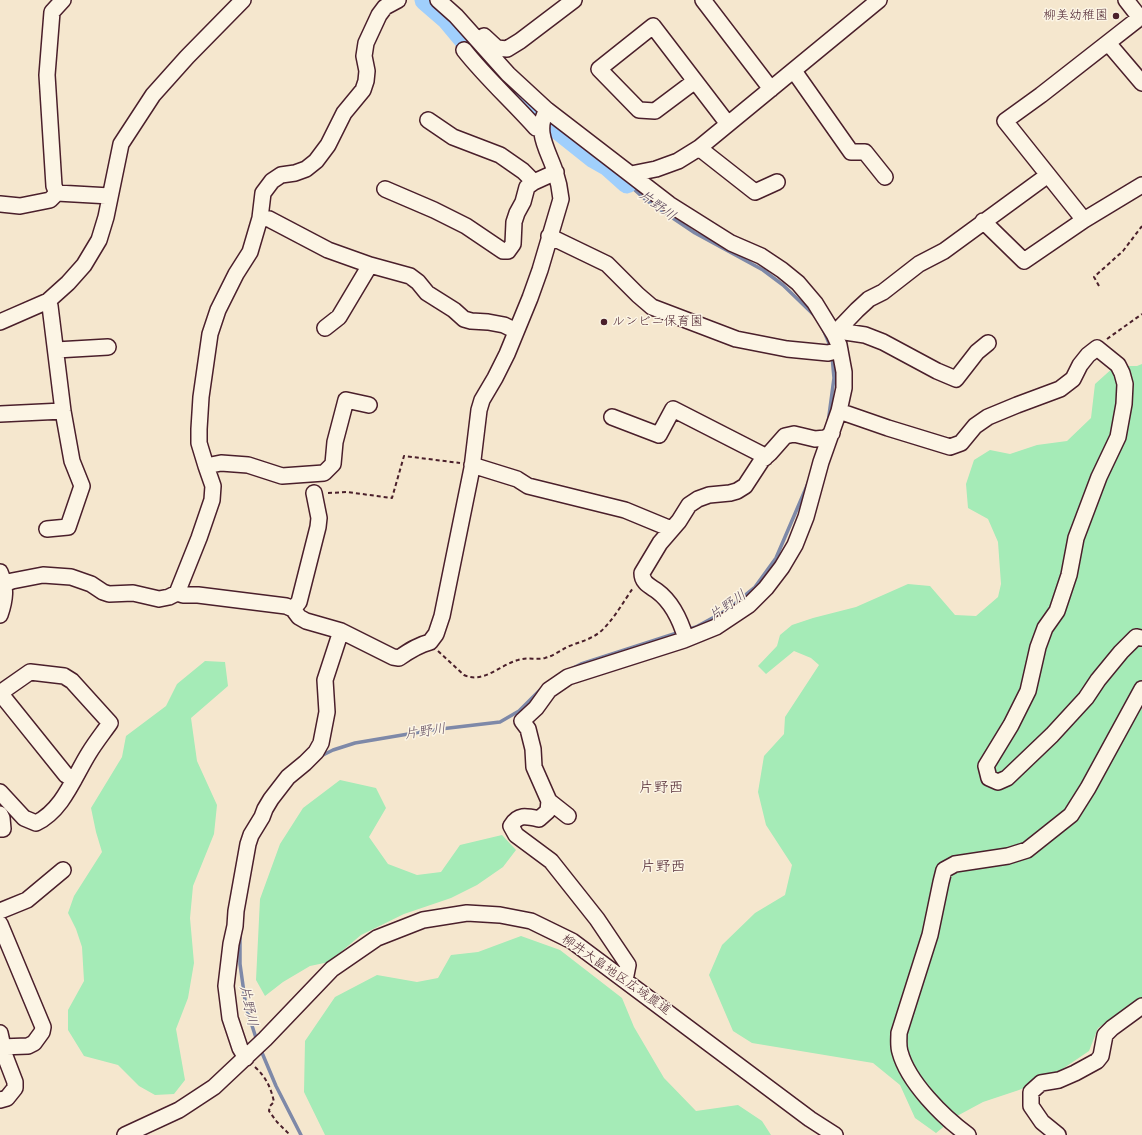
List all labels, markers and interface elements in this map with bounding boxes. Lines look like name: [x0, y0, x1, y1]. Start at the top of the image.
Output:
place label: 柳美幼稚園: [1043, 8, 1108, 24]
marker: 柳美幼稚園: [1111, 11, 1121, 21]
water label: 片野川: [635, 187, 679, 225]
place label: ルンビニ保育園: [612, 314, 703, 330]
marker: ルンビニ保育園: [599, 317, 609, 327]
water label: 片野川: [706, 587, 750, 625]
water label: 片野川: [403, 721, 447, 743]
district label: 片野西: [639, 779, 683, 797]
district label: 片野西: [641, 858, 685, 876]
street label: 柳井大畠地区広域農道: [558, 931, 674, 1019]
water label: 片野川: [235, 984, 261, 1028]

